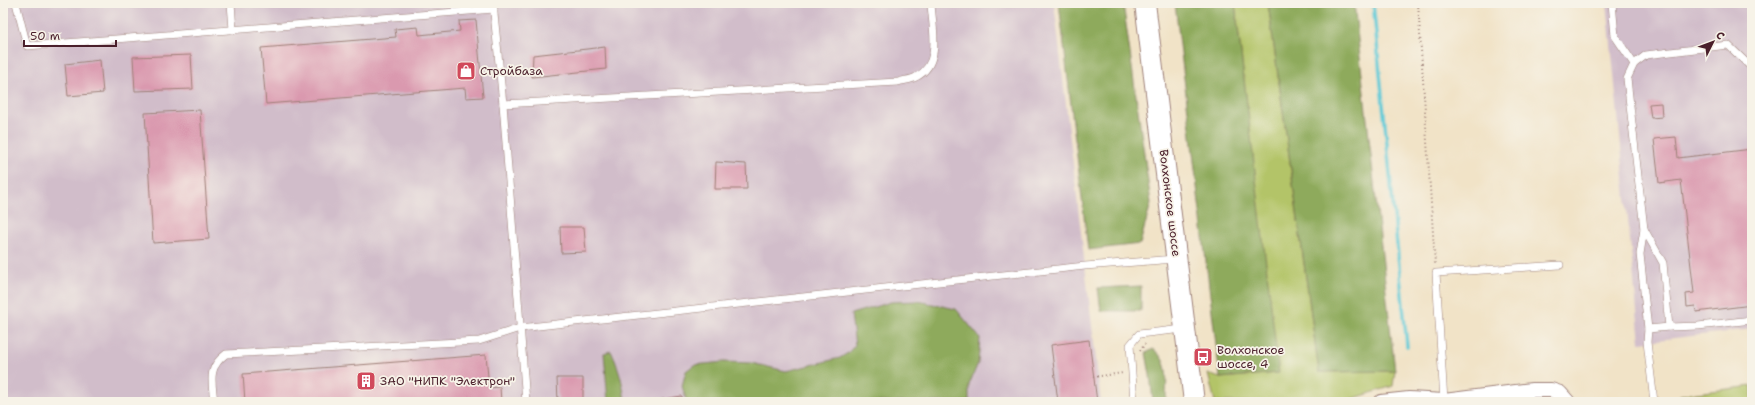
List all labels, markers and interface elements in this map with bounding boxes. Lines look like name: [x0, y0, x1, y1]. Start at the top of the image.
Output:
scale bar: [24, 22, 116, 48]
north arrow: [1693, 22, 1733, 62]
text: 50 m: [30, 28, 60, 44]
text: С: [1712, 28, 1728, 43]
shop icon: Стройбаза: [455, 60, 477, 82]
place label: Стройбаза: [480, 63, 543, 79]
street label: Волхонское шоссе: [1156, 149, 1185, 258]
place label: Волхонское шоссе, 4: [1217, 342, 1284, 372]
bus stop icon: Волхонское шоссе, 4: [1192, 346, 1214, 368]
building icon: ЗАО "НИПК "Электрон": [355, 370, 377, 392]
place label: ЗАО "НИПК "Электрон": [380, 373, 515, 389]

